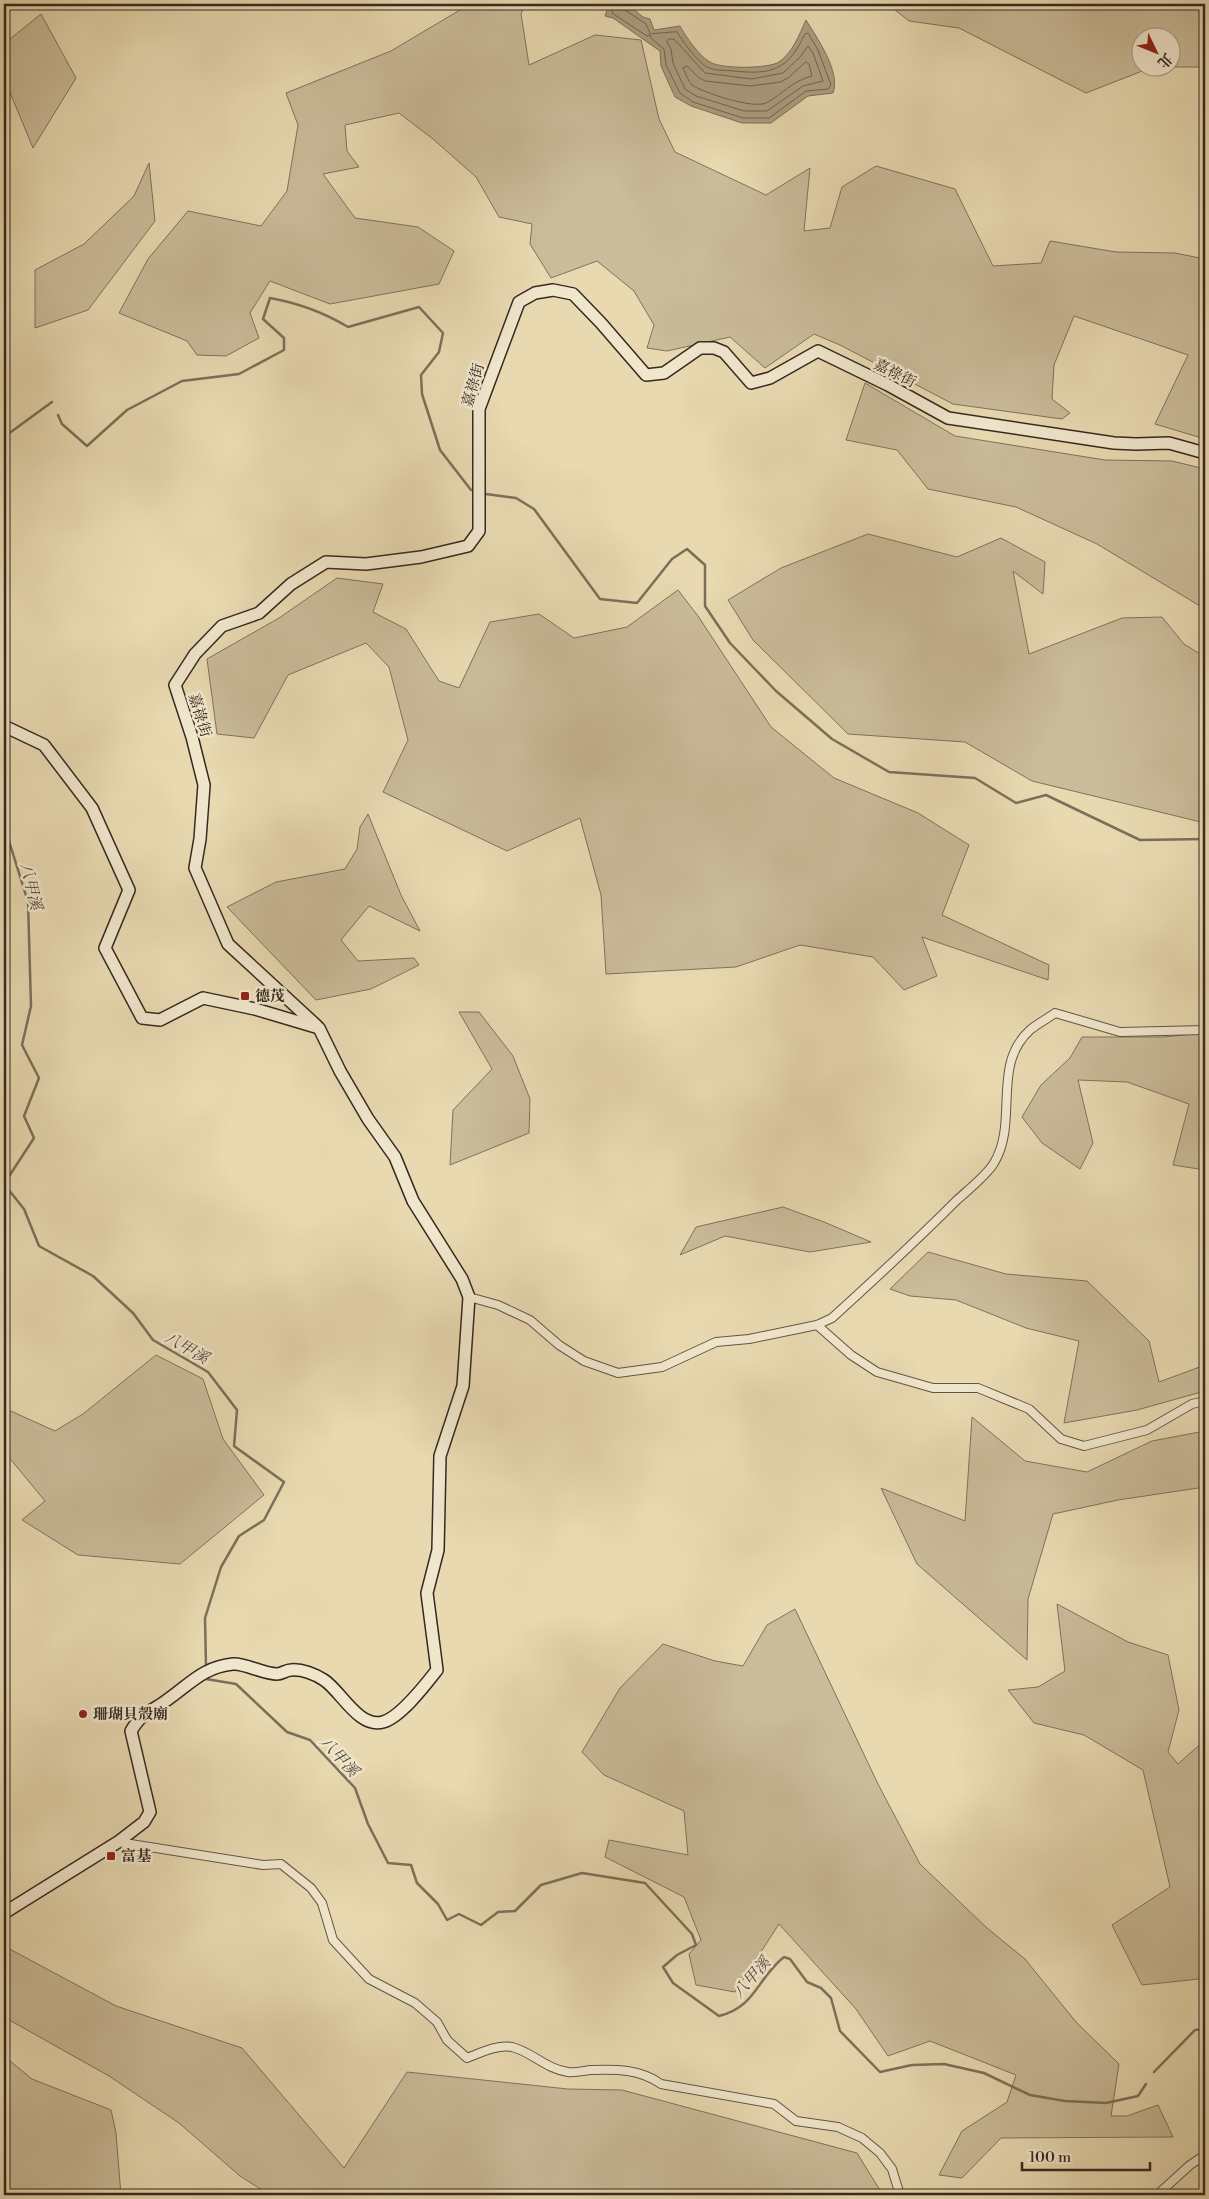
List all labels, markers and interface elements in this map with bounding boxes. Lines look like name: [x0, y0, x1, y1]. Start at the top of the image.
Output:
north arrow: [1132, 28, 1182, 78]
text: 北: [1153, 49, 1176, 71]
street label: 嘉祿街: [870, 355, 919, 392]
street label: 嘉祿街: [458, 361, 489, 409]
street label: 嘉祿街: [184, 691, 215, 739]
water label: 八甲溪: [16, 861, 47, 914]
place label: 德茂: [255, 987, 285, 1006]
marker: 德茂: [239, 990, 251, 1002]
water label: 八甲溪: [161, 1327, 214, 1370]
place label: 珊瑚貝殼廟: [93, 1705, 168, 1724]
marker: 珊瑚貝殼廟: [77, 1708, 89, 1720]
water label: 八甲溪: [316, 1732, 364, 1783]
place label: 富基: [121, 1847, 152, 1866]
marker: 富基: [105, 1850, 117, 1862]
water label: 八甲溪: [728, 1951, 776, 2002]
scale bar: [1022, 2139, 1149, 2171]
text: 100 m: [1029, 2148, 1071, 2167]

